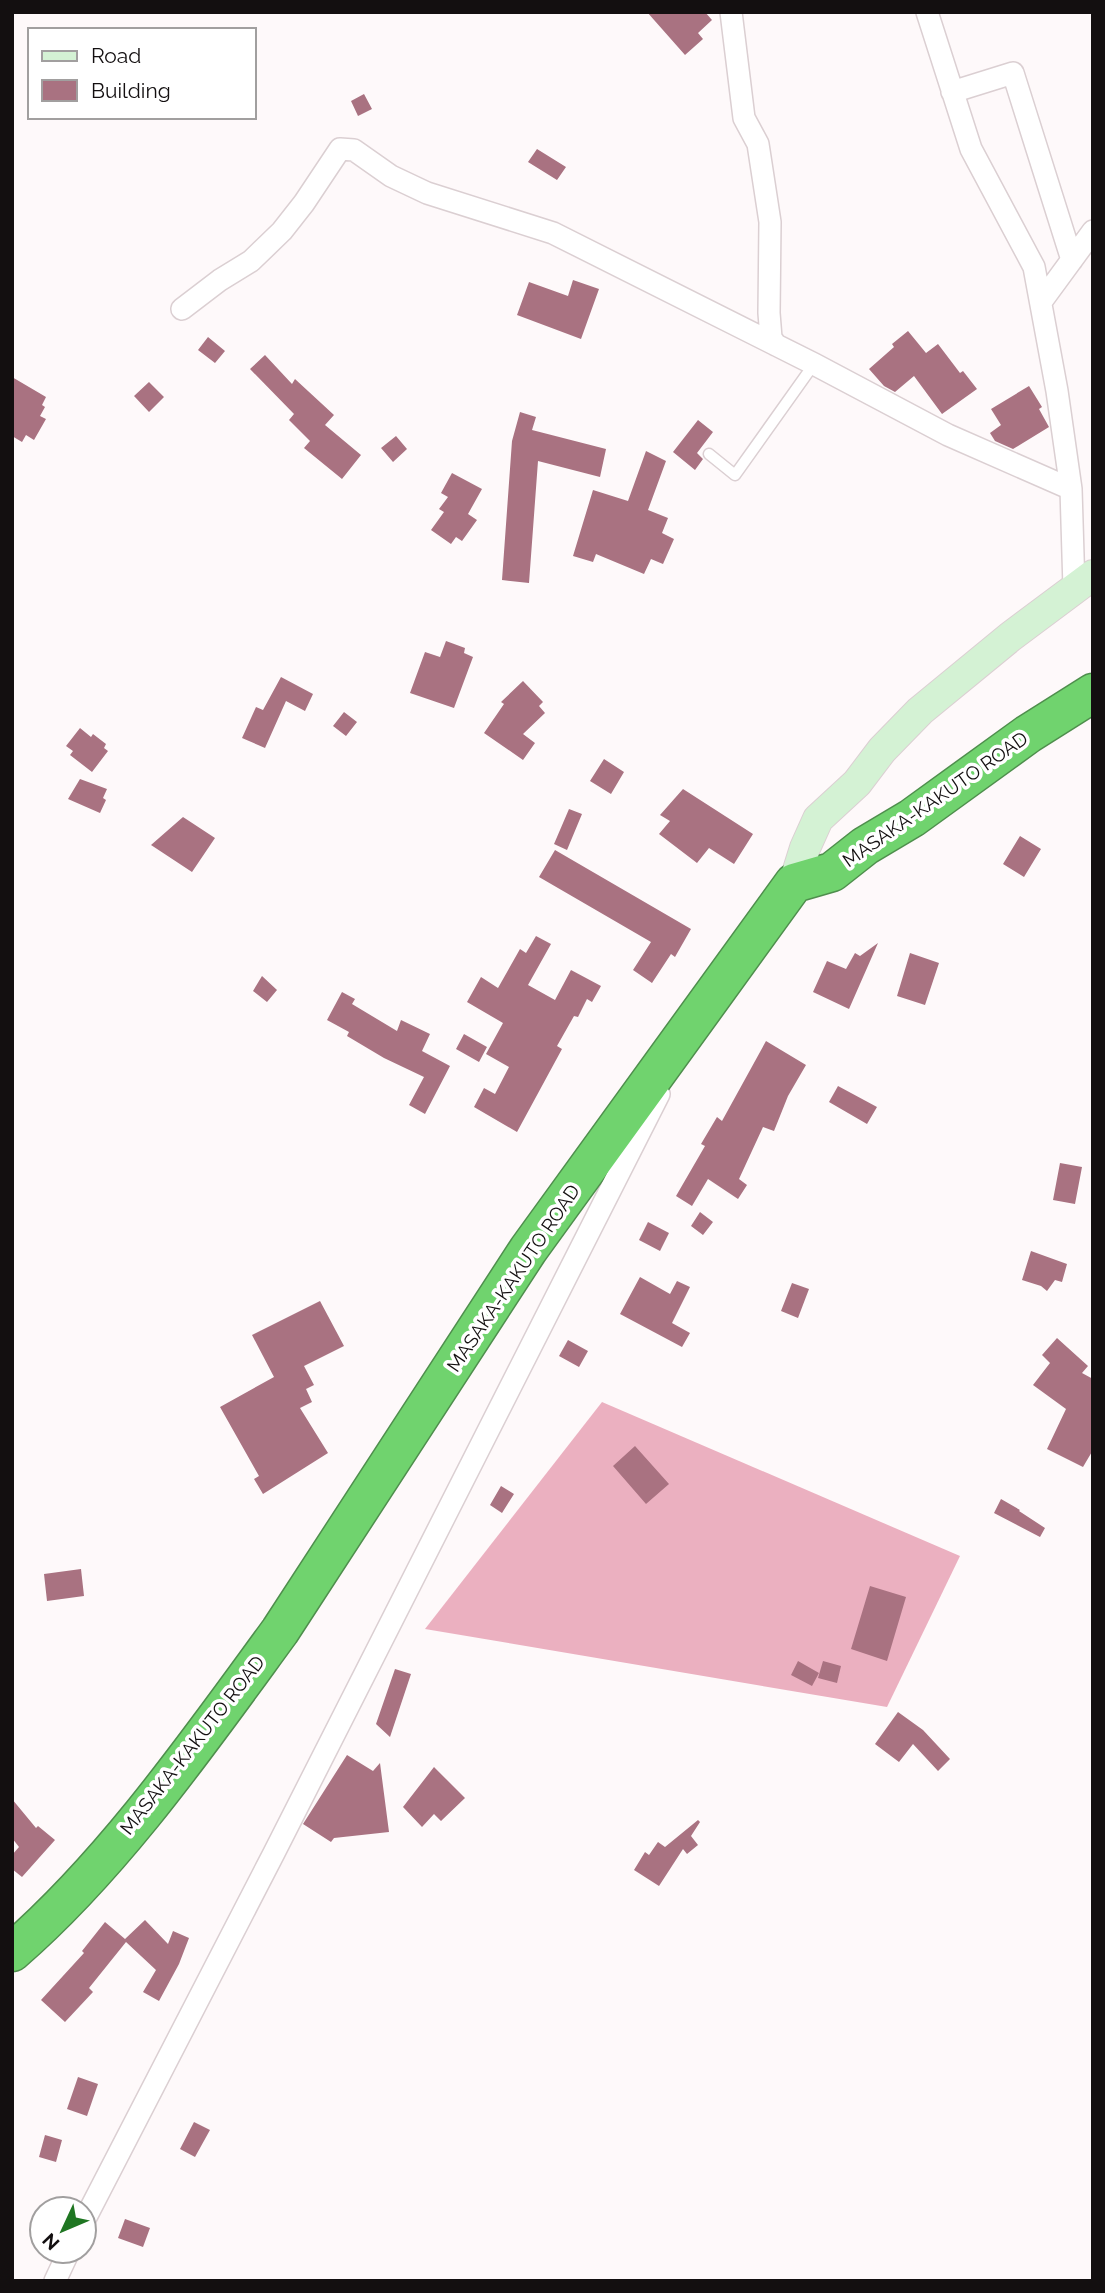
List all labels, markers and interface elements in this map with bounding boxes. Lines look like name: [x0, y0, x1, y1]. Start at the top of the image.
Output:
legend: [28, 28, 256, 119]
text: Road: [91, 43, 141, 68]
text: Building: [91, 78, 171, 103]
street label: MASAKA-KAKUTO ROAD: [838, 727, 1032, 871]
street label: MASAKA-KAKUTO ROAD: [442, 1180, 584, 1376]
street label: MASAKA-KAKUTO ROAD: [115, 1651, 269, 1839]
north arrow: [28, 2195, 98, 2265]
text: N: [38, 2229, 64, 2255]

